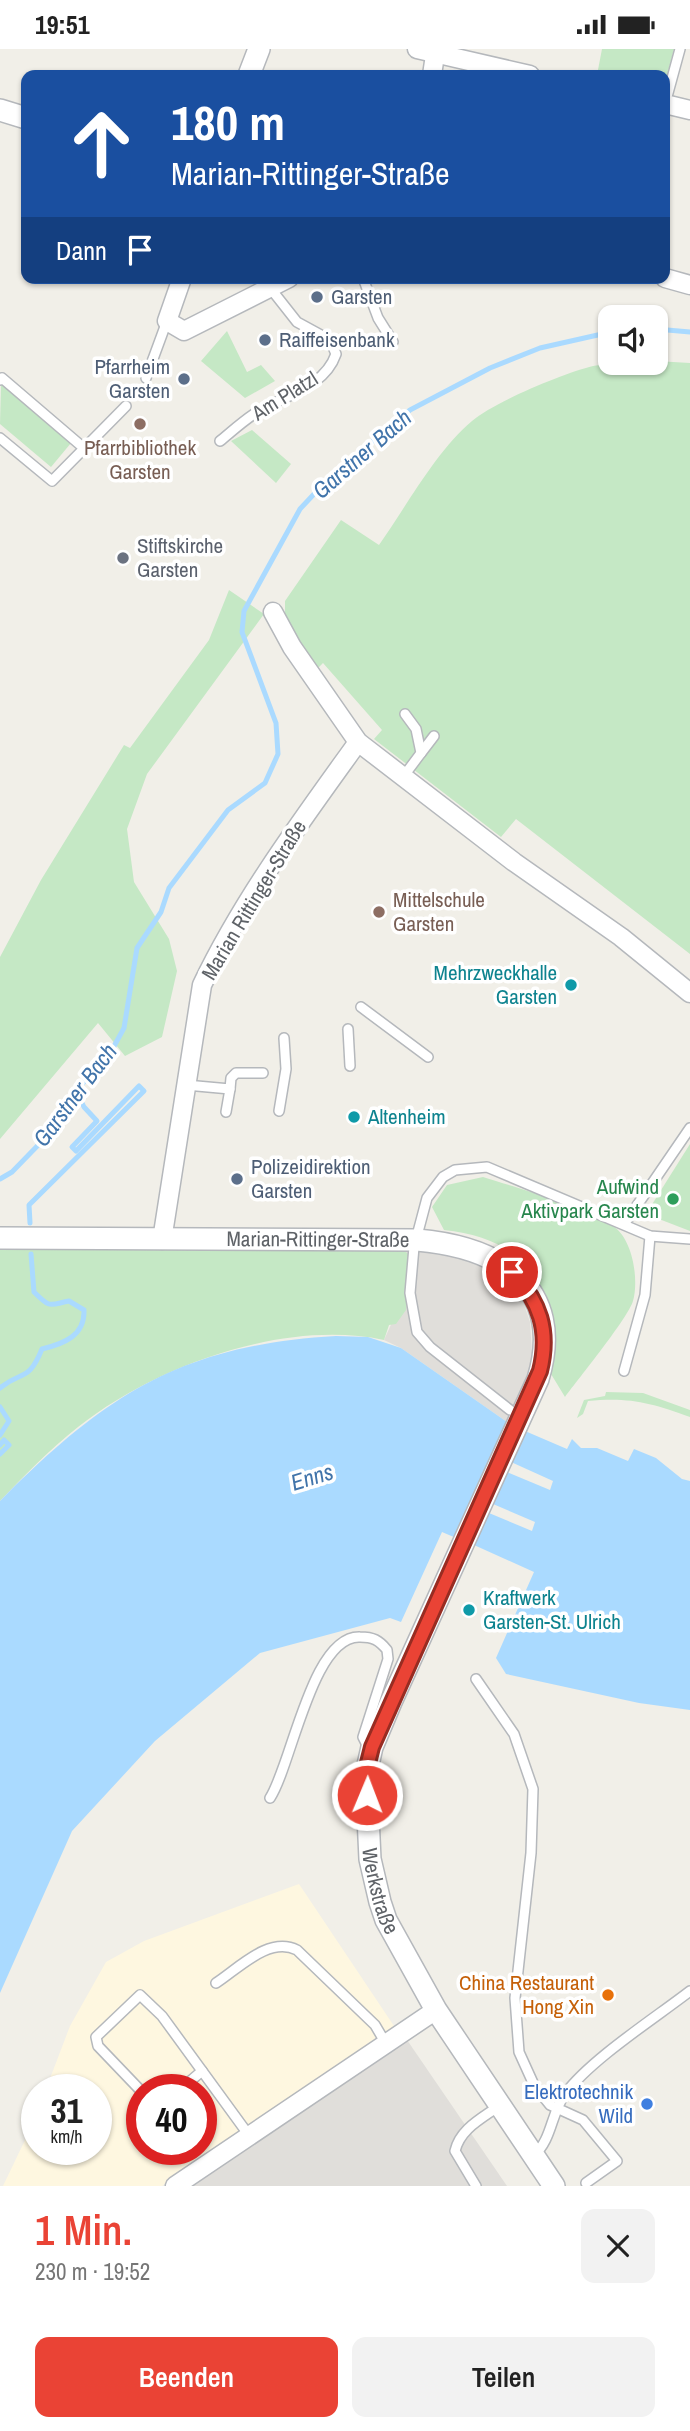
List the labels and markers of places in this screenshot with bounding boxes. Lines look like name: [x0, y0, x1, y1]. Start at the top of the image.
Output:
place label: Garsten: [331, 282, 392, 311]
marker: Garsten: [309, 289, 325, 305]
place label: Raiffeisenbank: [279, 325, 395, 354]
marker: Raiffeisenbank: [257, 332, 273, 348]
place label: Pfarrheim Garsten: [94, 352, 170, 405]
marker: Pfarrheim Garsten: [176, 371, 192, 387]
marker: Pfarrbibliothek Garsten: [132, 416, 148, 432]
place label: Pfarrbibliothek Garsten: [84, 433, 196, 486]
place label: Stiftskirche Garsten: [137, 531, 223, 584]
marker: Stiftskirche Garsten: [115, 550, 131, 566]
place label: Mittelschule Garsten: [393, 885, 485, 938]
marker: Mittelschule Garsten: [371, 904, 387, 920]
place label: Mehrzweckhalle Garsten: [434, 958, 557, 1011]
marker: Mehrzweckhalle Garsten: [563, 977, 579, 993]
place label: Altenheim: [367, 1102, 446, 1131]
marker: Altenheim: [346, 1109, 362, 1125]
place label: Polizeidirektion Garsten: [251, 1152, 371, 1205]
marker: Polizeidirektion Garsten: [229, 1171, 245, 1187]
place label: Aufwind Aktivpark Garsten: [520, 1172, 659, 1225]
marker: Aufwind Aktivpark Garsten: [665, 1191, 681, 1207]
pin: [482, 1242, 542, 1302]
place label: Kraftwerk Garsten-St. Ulrich: [483, 1583, 621, 1636]
marker: Kraftwerk Garsten-St. Ulrich: [461, 1602, 477, 1618]
place label: China Restaurant Hong Xin: [459, 1968, 594, 2021]
marker: China Restaurant Hong Xin: [600, 1987, 616, 2003]
place label: Elektrotechnik Wild: [524, 2077, 633, 2130]
marker: Elektrotechnik Wild: [639, 2096, 655, 2112]

